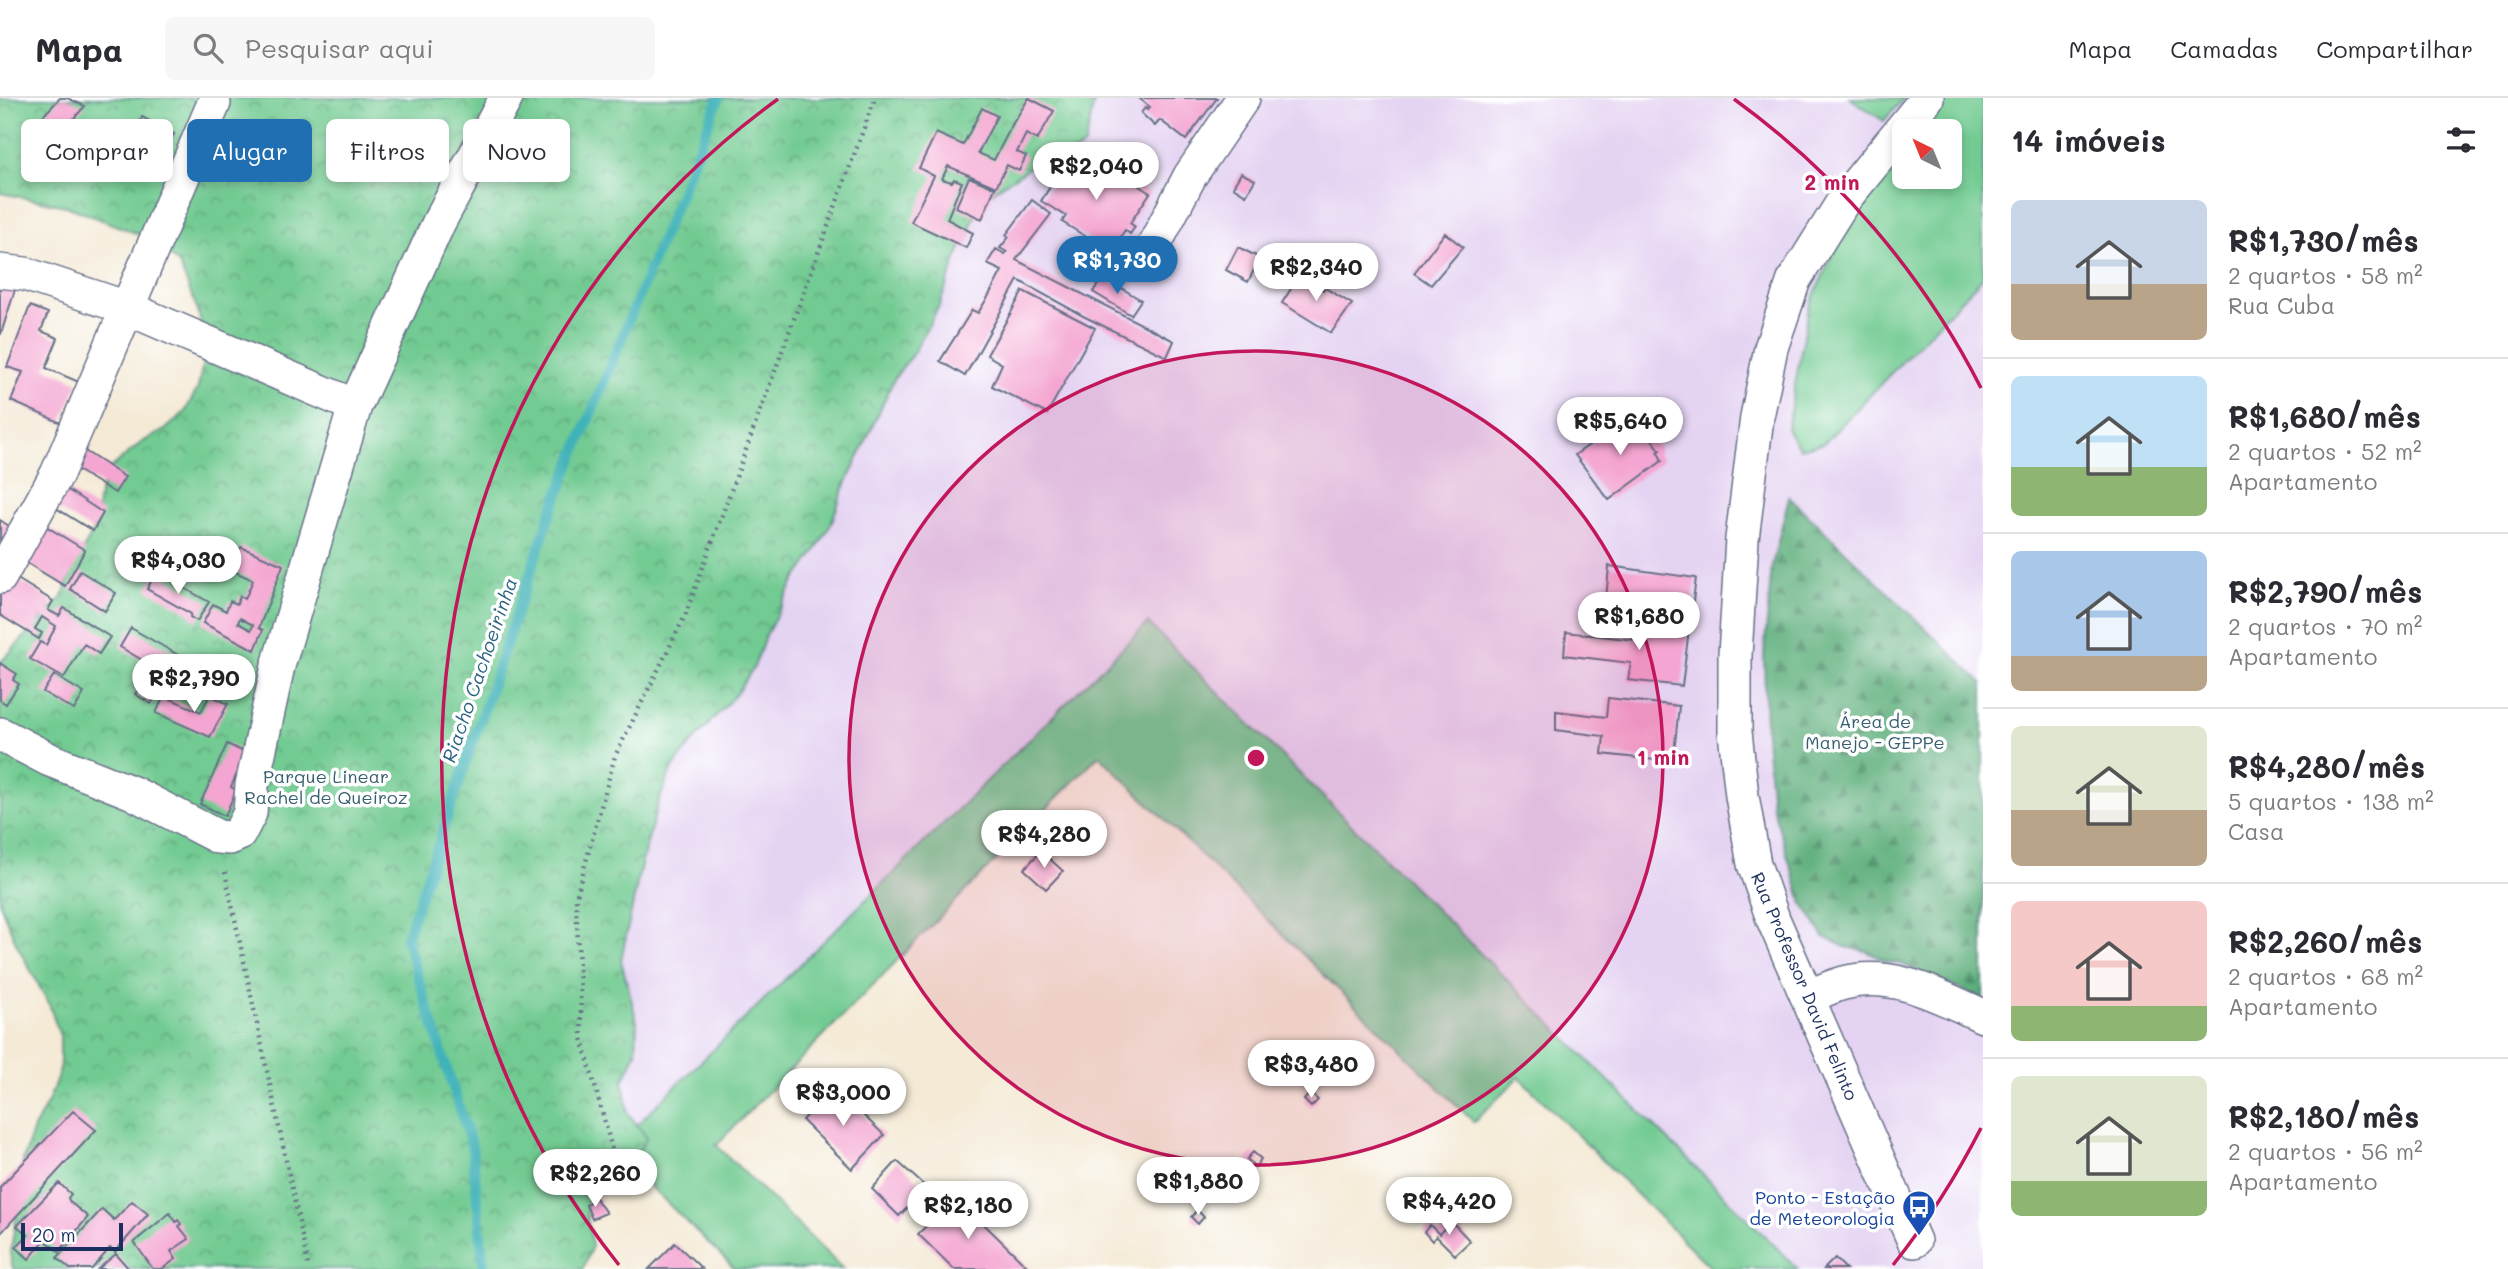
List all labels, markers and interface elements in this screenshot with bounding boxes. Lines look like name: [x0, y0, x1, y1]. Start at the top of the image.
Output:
search box: [165, 17, 655, 80]
text: Mapa: [35, 27, 123, 70]
icon: search: [189, 29, 227, 67]
text: Pesquisar aqui: [245, 31, 434, 65]
text: Mapa: [2068, 33, 2132, 64]
text: Camadas: [2170, 33, 2278, 64]
text: Compartilhar: [2316, 33, 2473, 64]
chip: Comprar: [21, 119, 173, 182]
chip: Alugar: [187, 119, 312, 182]
chip: Filtros: [326, 119, 449, 182]
chip: Novo: [463, 119, 570, 182]
north arrow: [1892, 119, 1962, 189]
map controls: [1892, 119, 1962, 189]
text: 14 imóveis: [2011, 120, 2166, 160]
icon: filters: [2442, 121, 2480, 159]
pin: R$2,040: [1031, 142, 1161, 202]
text: R$2,040: [1049, 150, 1143, 180]
text: 2 min: [1804, 168, 1860, 195]
text: R$1,730/mês: [2228, 220, 2419, 260]
icon: home: [2067, 228, 2151, 312]
pin: R$1,730: [1052, 236, 1182, 296]
text: R$1,730: [1073, 244, 1161, 274]
pin: R$2,340: [1251, 244, 1381, 303]
text: R$2,340: [1269, 251, 1363, 281]
text: 2 quartos · 58 m²: [2228, 260, 2423, 290]
text: Rua Cuba: [2228, 290, 2335, 320]
text: R$1,680/mês: [2228, 396, 2421, 436]
pin: R$5,640: [1555, 398, 1685, 457]
icon: home: [2067, 404, 2151, 488]
text: R$5,640: [1573, 405, 1667, 435]
text: 2 quartos · 52 m²: [2228, 436, 2422, 466]
text: Apartamento: [2228, 466, 2378, 496]
pin: R$4,030: [113, 536, 243, 596]
text: R$4,030: [130, 544, 226, 574]
text: R$2,790/mês: [2228, 571, 2422, 611]
water label: Riacho Cachoeirinha: [436, 574, 522, 766]
icon: home: [2067, 579, 2151, 663]
pin: R$1,680: [1574, 592, 1704, 652]
text: R$1,680: [1594, 600, 1684, 630]
text: 2 quartos · 70 m²: [2228, 611, 2422, 641]
text: Apartamento: [2228, 641, 2378, 671]
pin: R$2,790: [129, 654, 259, 714]
text: R$2,790: [148, 662, 240, 692]
park label: Área de Manejo - GEPPe: [1805, 709, 1945, 754]
text: 1 min: [1637, 743, 1689, 770]
centre of rings: [1244, 746, 1268, 770]
text: R$4,280/mês: [2228, 746, 2425, 786]
icon: home: [2067, 754, 2151, 838]
park label: Parque Linear Rachel de Queiroz: [244, 764, 408, 809]
text: 5 quartos · 138 m²: [2228, 786, 2434, 816]
pin: R$4,280: [979, 810, 1109, 870]
text: Casa: [2228, 816, 2284, 846]
text: R$4,280: [997, 818, 1091, 848]
street label: Rua Professor David Felinto: [1746, 868, 1864, 1104]
text: R$2,260/mês: [2228, 921, 2422, 961]
icon: home: [2067, 929, 2151, 1013]
text: 2 quartos · 68 m²: [2228, 961, 2423, 991]
text: Apartamento: [2228, 991, 2378, 1021]
pin: R$3,480: [1246, 1040, 1376, 1100]
text: R$3,480: [1264, 1048, 1358, 1078]
pin: R$3,000: [778, 1068, 908, 1128]
text: R$3,000: [795, 1076, 891, 1106]
text: R$2,180/mês: [2228, 1096, 2419, 1136]
icon: home: [2067, 1104, 2151, 1188]
text: 2 quartos · 56 m²: [2228, 1136, 2423, 1166]
pin: R$2,260: [530, 1150, 660, 1209]
text: R$2,260: [549, 1157, 641, 1187]
pin: R$1,880: [1133, 1158, 1263, 1217]
text: R$1,880: [1153, 1165, 1243, 1195]
text: Apartamento: [2228, 1166, 2378, 1196]
pin: R$4,420: [1384, 1178, 1514, 1237]
pin: R$2,180: [903, 1182, 1033, 1241]
text: R$4,420: [1402, 1185, 1496, 1215]
place label: Ponto - Estação de Meteorologia: [1749, 1185, 1895, 1230]
bus stop icon: Ponto - Estação de Meteorologia: [1900, 1188, 1938, 1237]
text: R$2,180: [923, 1189, 1013, 1219]
scale bar: [21, 1220, 122, 1252]
text: 20 m: [32, 1222, 76, 1247]

